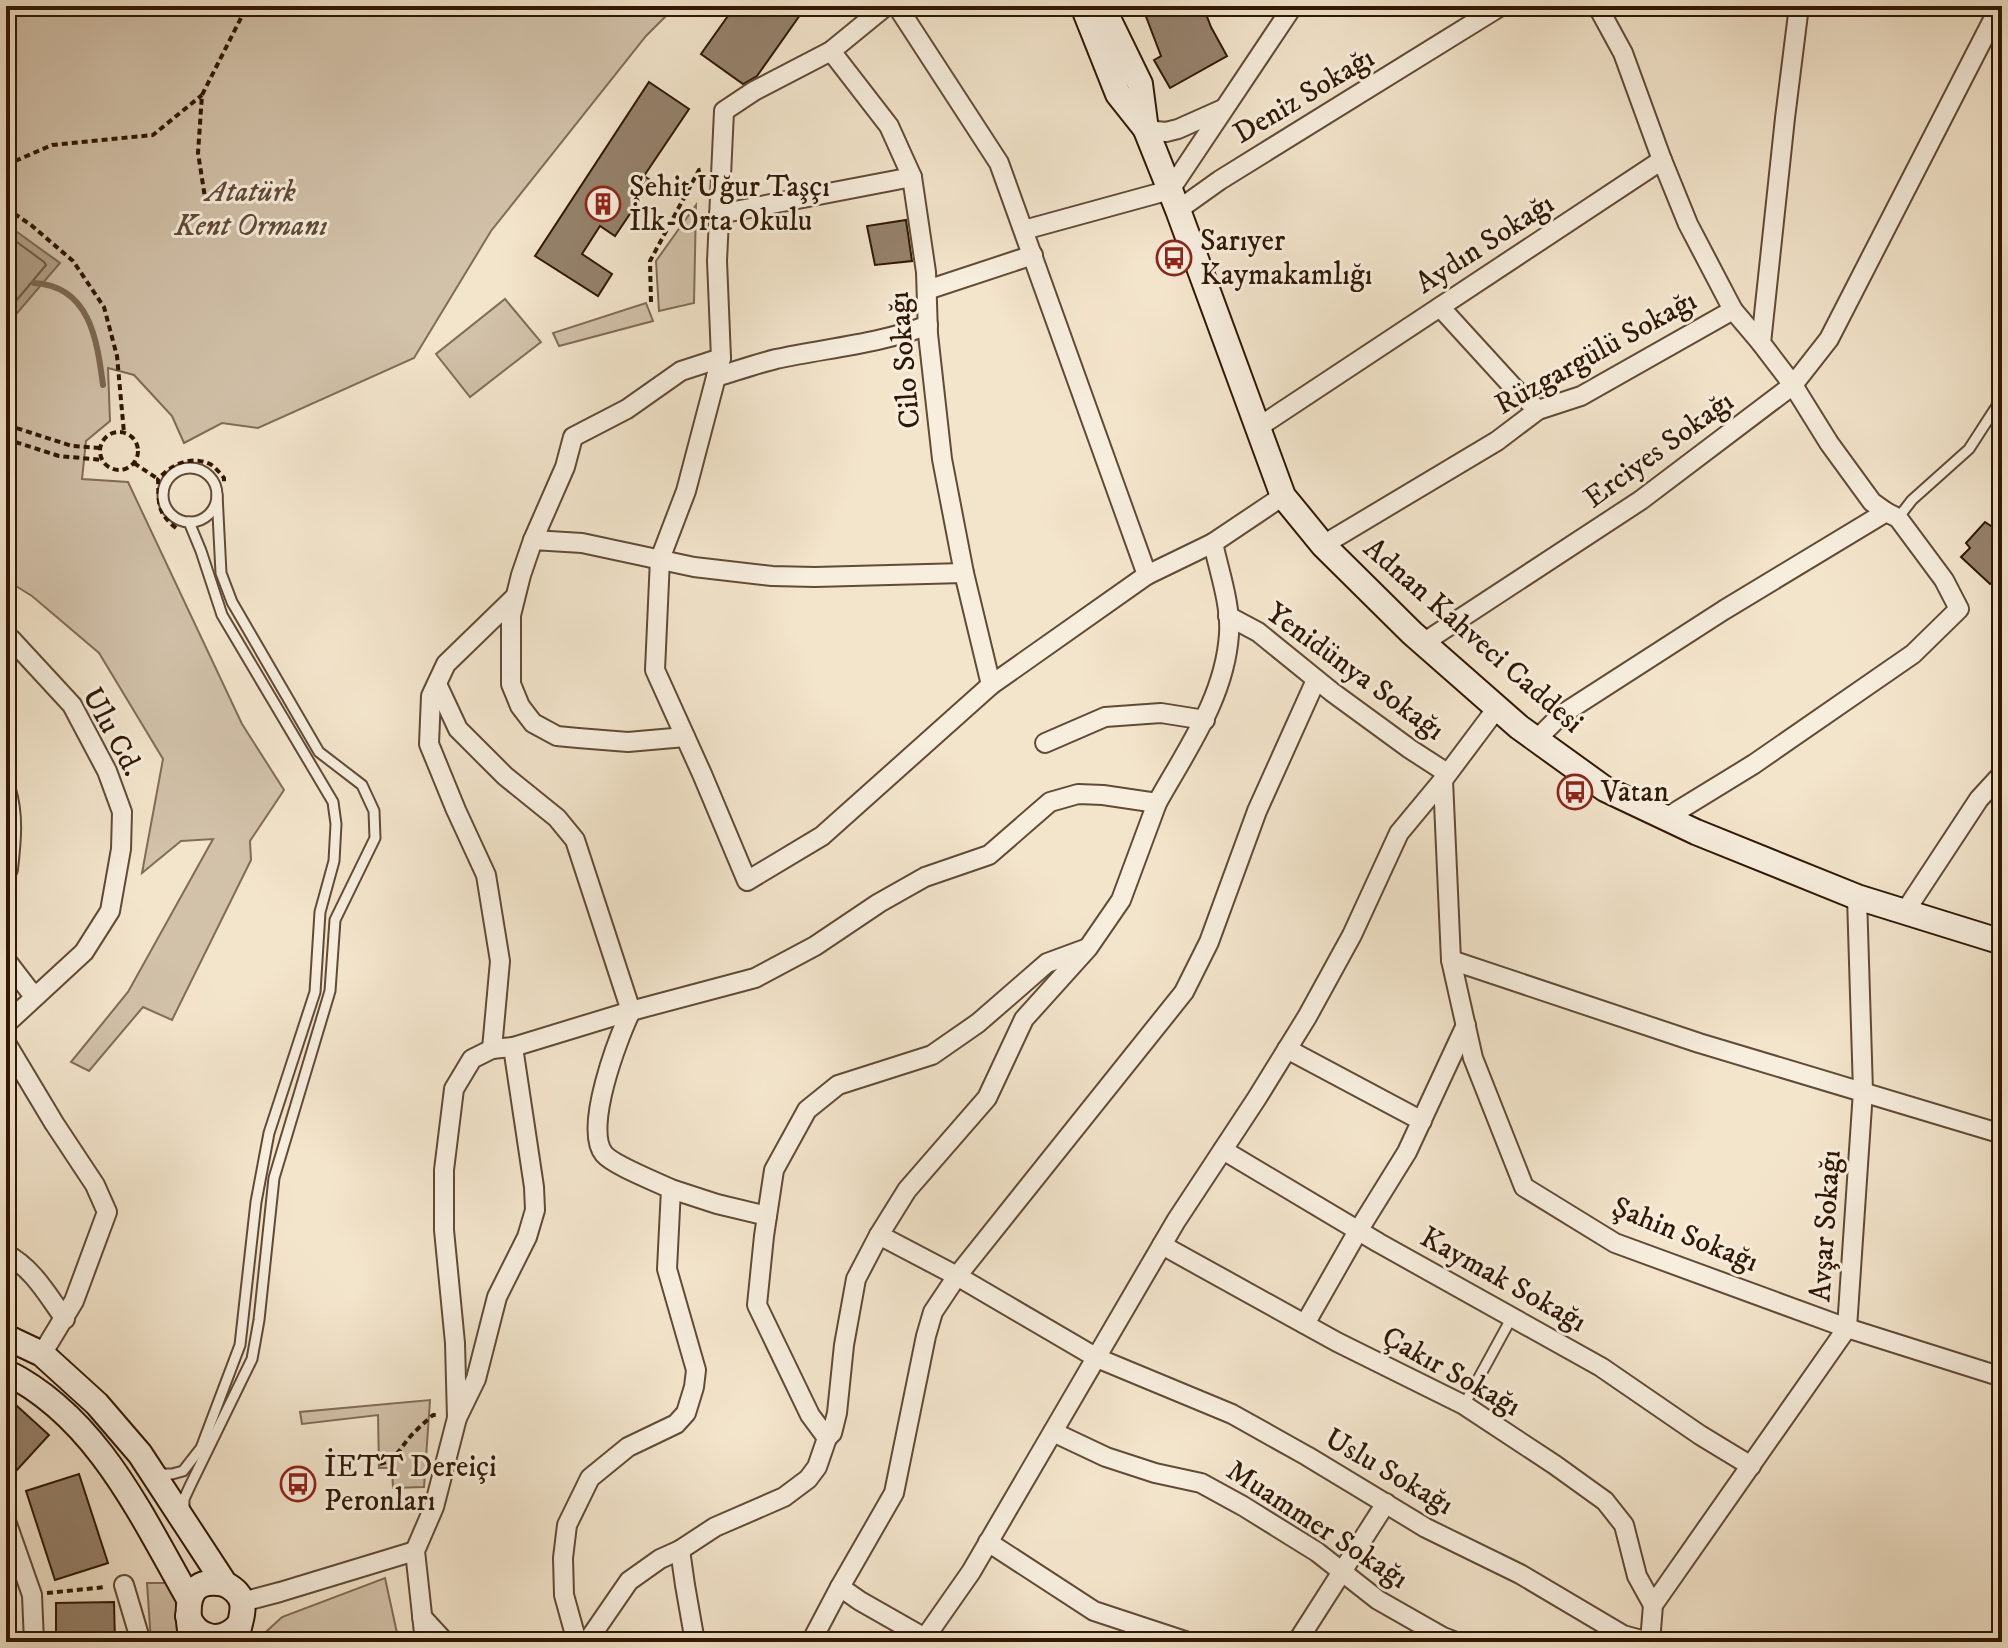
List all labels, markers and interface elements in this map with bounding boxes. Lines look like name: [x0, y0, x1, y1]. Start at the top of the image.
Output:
street label: Deniz Sokağı: [1227, 40, 1381, 152]
place label: Şehit Uğur Taşçı İlk-Orta Okulu: [629, 169, 830, 240]
park label: Atatürk Kent Ormanı: [174, 174, 327, 245]
building icon: Şehit Uğur Taşçı İlk-Orta Okulu: [584, 185, 622, 223]
street label: Aydın Sokağı: [1409, 186, 1561, 302]
place label: Sarıyer Kaymakamlığı: [1200, 223, 1372, 294]
bus stop icon: Sarıyer Kaymakamlığı: [1155, 239, 1193, 277]
street label: Rüzgargülü Sokağı: [1489, 282, 1703, 424]
street label: Cilo Sokağı: [881, 290, 929, 430]
street label: Erciyes Sokağı: [1577, 383, 1741, 517]
street label: Adnan Kahveci Caddesi: [1355, 530, 1591, 742]
street label: Yenidünya Sokağı: [1259, 595, 1451, 749]
street label: Ulu Cd.: [73, 681, 151, 783]
bus stop icon: Vatan: [1556, 773, 1594, 811]
place label: Vatan: [1600, 774, 1669, 811]
street label: Avşar Sokağı: [1802, 1149, 1850, 1303]
street label: Şahin Sokağı: [1607, 1189, 1763, 1281]
street label: Kaymak Sokağı: [1413, 1219, 1593, 1341]
street label: Çakır Sokağı: [1375, 1319, 1527, 1425]
street label: Uslu Sokağı: [1318, 1420, 1460, 1524]
place label: İETT Dereiçi Peronları: [324, 1448, 497, 1520]
street label: Muammer Sokağı: [1219, 1452, 1415, 1598]
bus stop icon: İETT Dereiçi Peronları: [279, 1465, 317, 1503]

